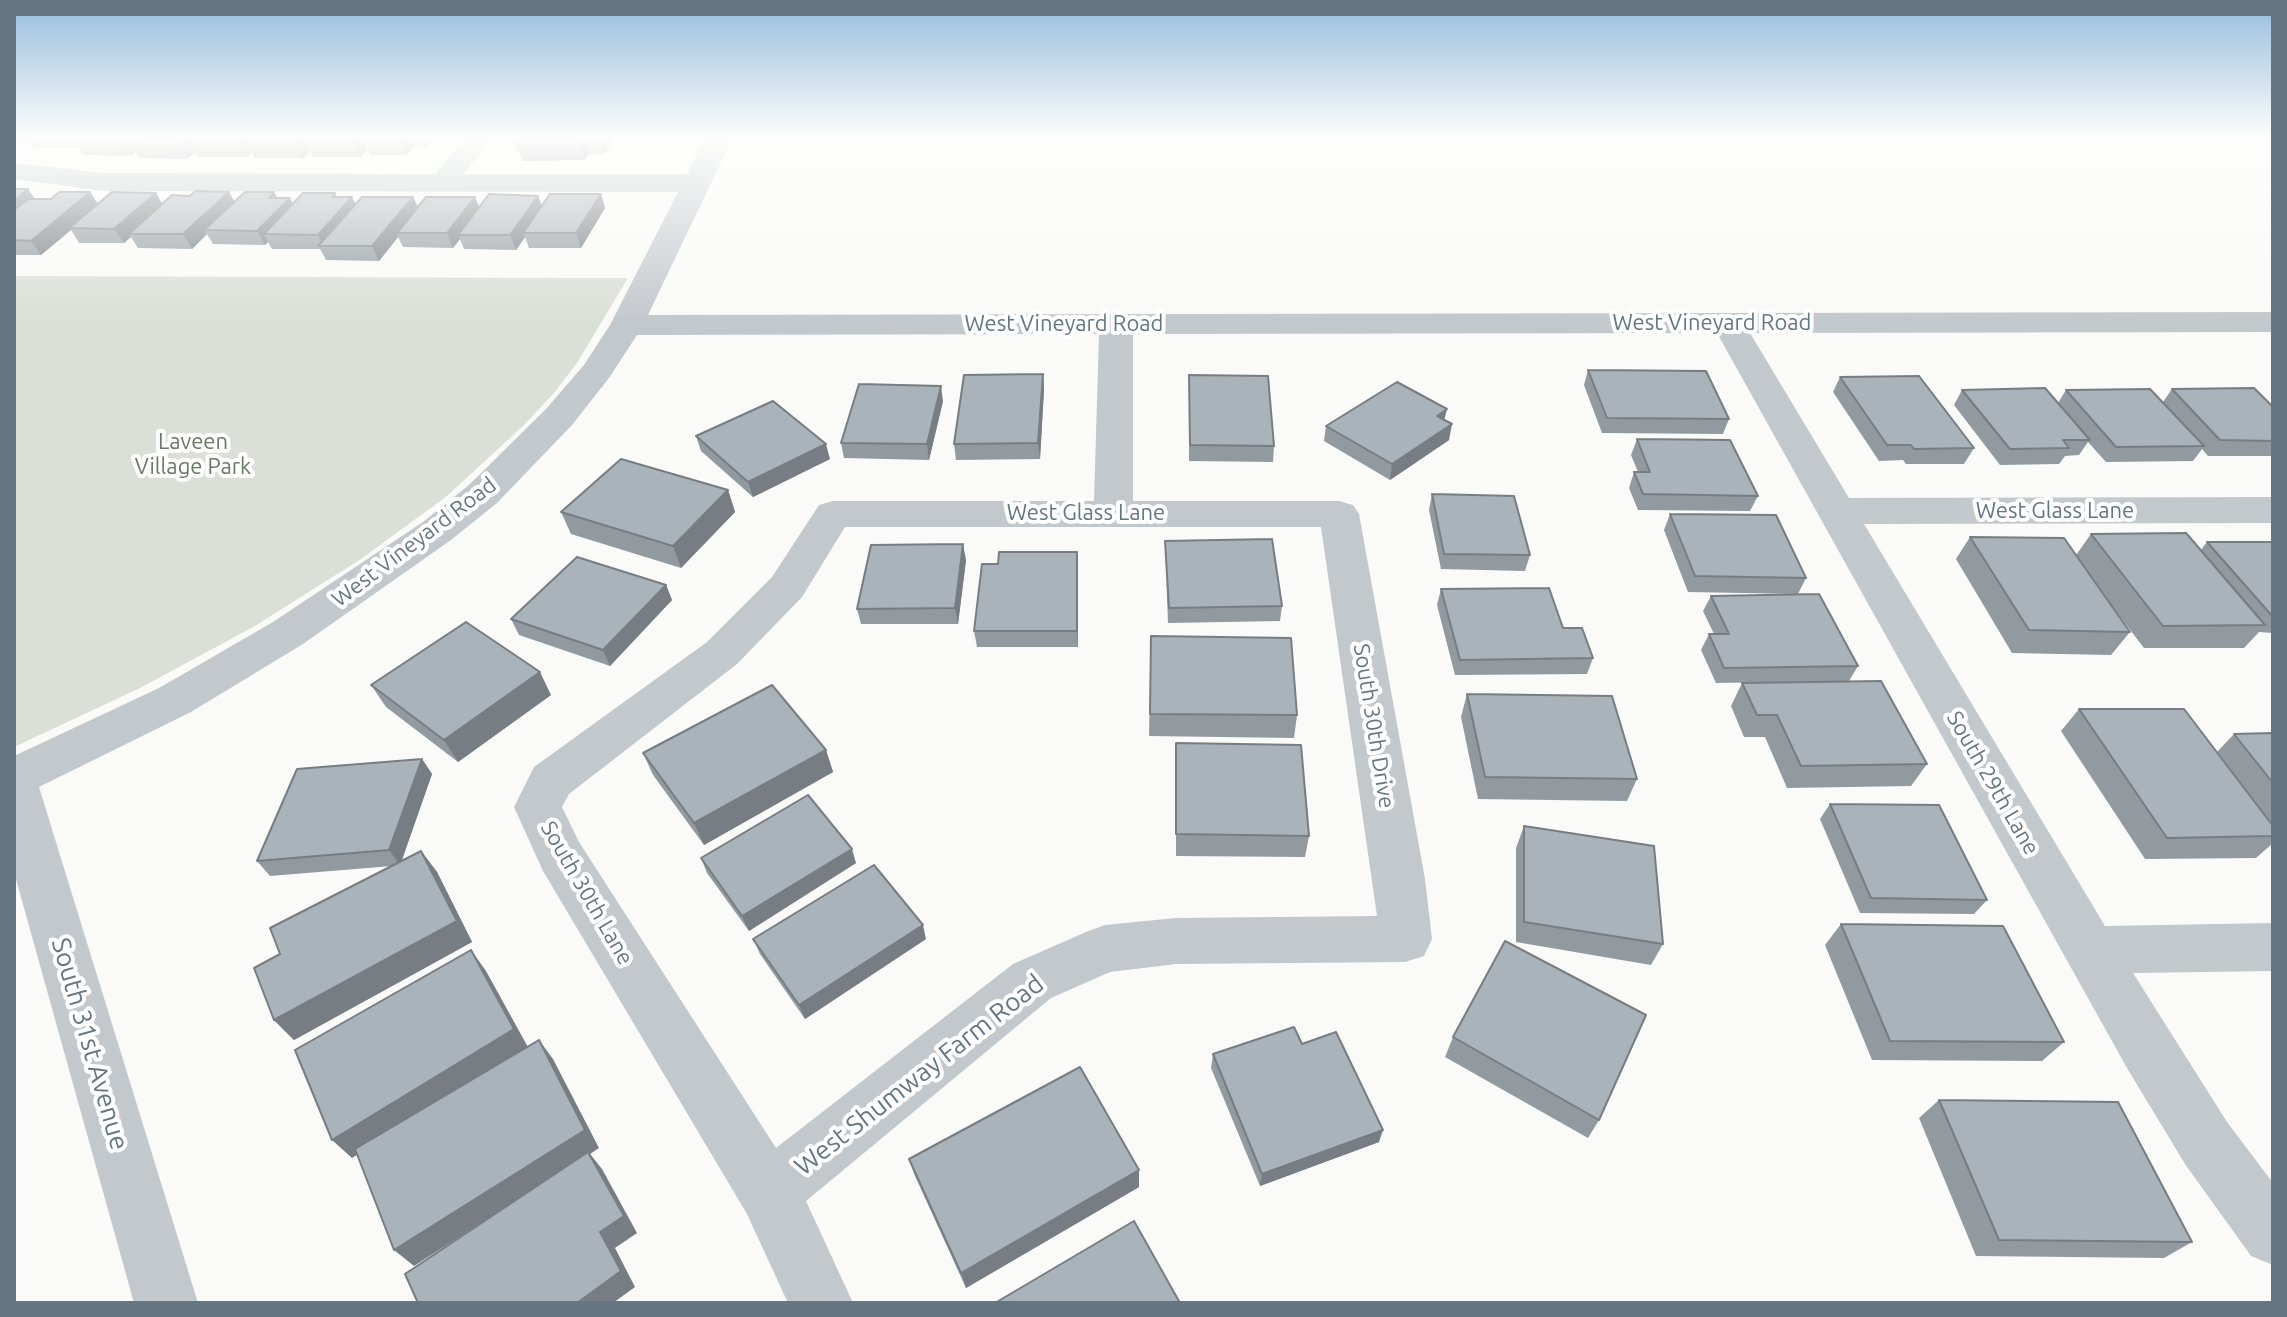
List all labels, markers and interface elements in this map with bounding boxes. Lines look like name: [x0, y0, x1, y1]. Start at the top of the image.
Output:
street label: West Vineyard Road: [1613, 310, 1811, 336]
street label: West Vineyard Road: [965, 311, 1163, 337]
park label: Laveen Village Park: [135, 429, 251, 480]
street label: West Vineyard Road: [327, 472, 501, 612]
street label: West Glass Lane: [1976, 498, 2134, 524]
street label: West Glass Lane: [1007, 500, 1165, 526]
street label: South 30th Drive: [1348, 642, 1400, 810]
street label: South 29th Lane: [1941, 706, 2045, 860]
street label: South 30th Lane: [535, 816, 639, 970]
street label: South 31st Avenue: [45, 934, 135, 1154]
street label: West Shumway Farm Road: [788, 968, 1050, 1182]

